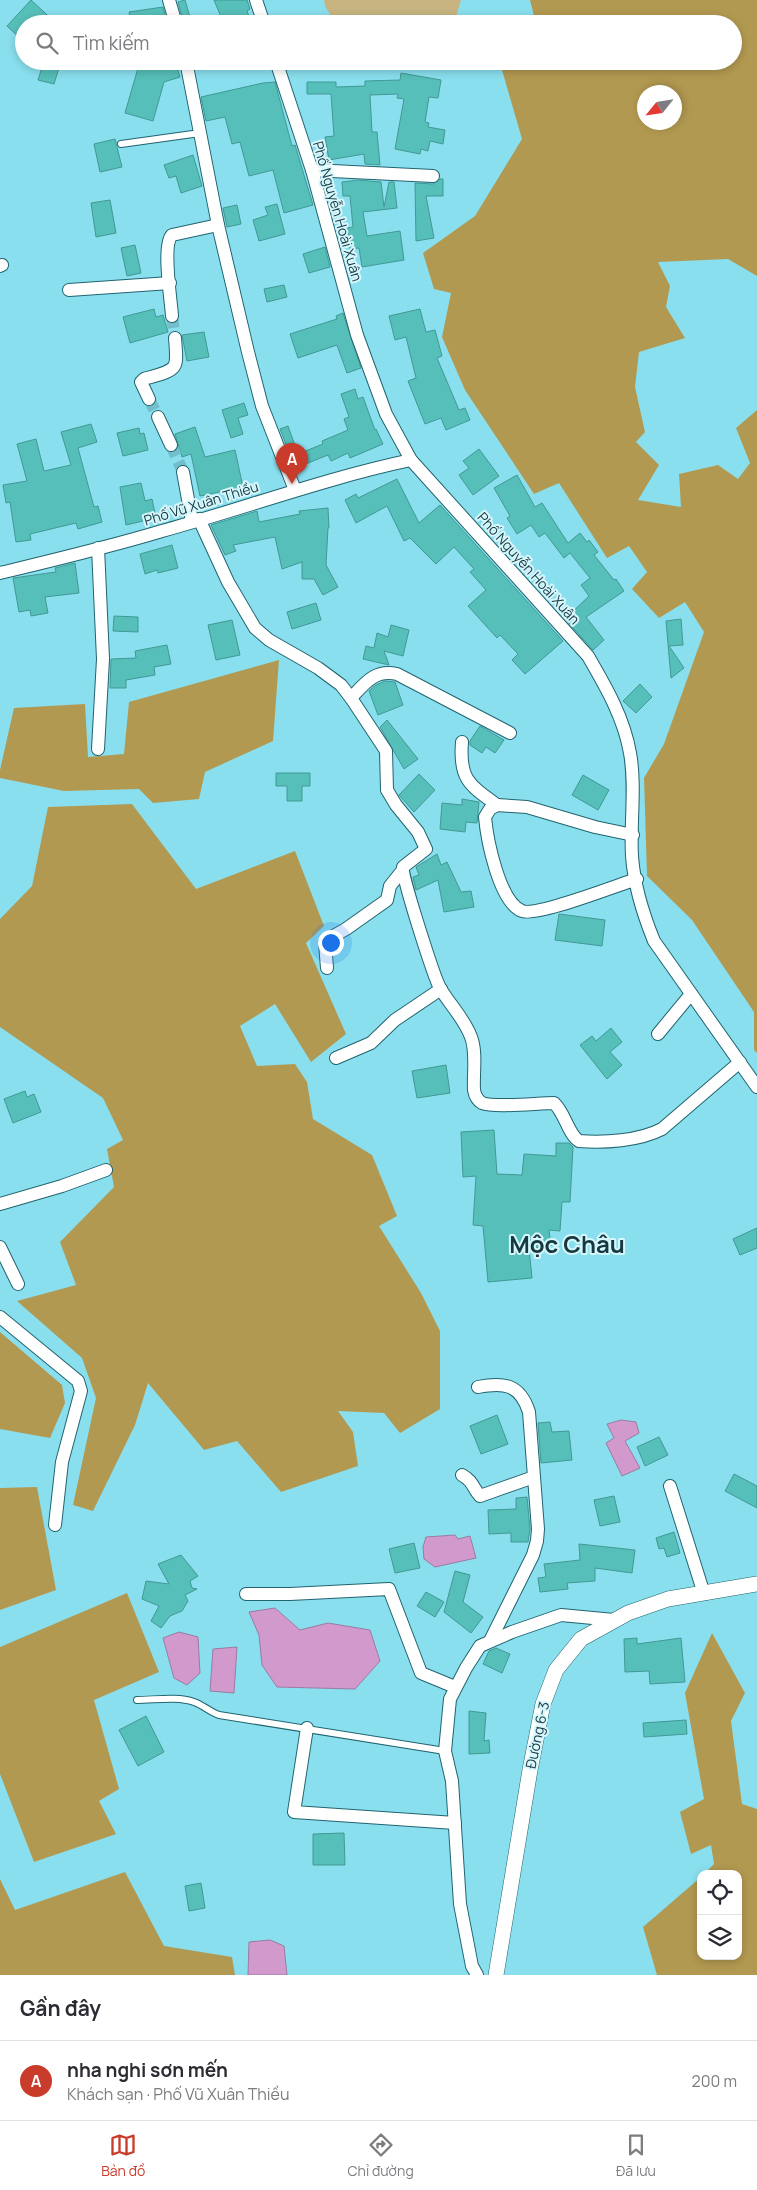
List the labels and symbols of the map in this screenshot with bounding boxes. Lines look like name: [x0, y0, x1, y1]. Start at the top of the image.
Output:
north arrow: [637, 85, 682, 130]
street label: Phố Nguyễn Hoài Xuân: [309, 139, 367, 283]
pin: A: [276, 443, 308, 484]
street label: Phố Vũ Xuân Thiều: [141, 476, 261, 530]
street label: Phố Nguyễn Hoài Xuân: [473, 508, 585, 628]
your location: [318, 930, 344, 956]
district label: Mộc Châu: [509, 1227, 625, 1260]
street label: Đường 6-3: [521, 1700, 553, 1770]

